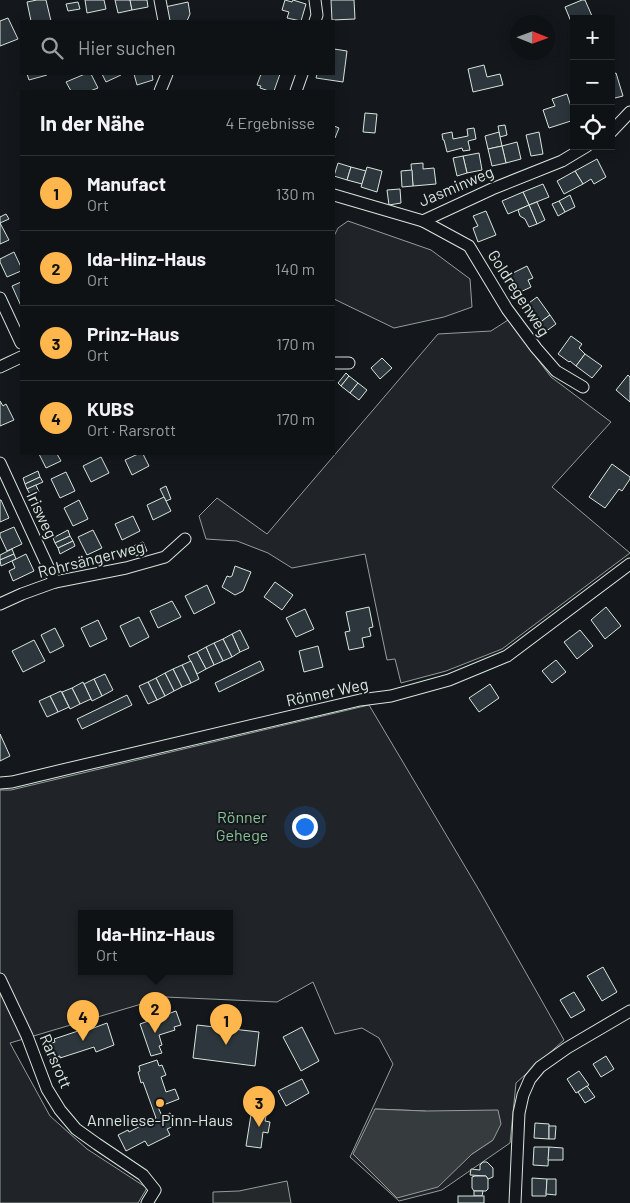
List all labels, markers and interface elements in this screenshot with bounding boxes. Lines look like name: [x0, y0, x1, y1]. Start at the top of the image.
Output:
north arrow: [510, 15, 555, 60]
map controls: [570, 15, 615, 150]
button: +: [570, 15, 615, 60]
search box: [20, 20, 335, 75]
icon: search: [38, 34, 66, 62]
text: Hier suchen: [78, 36, 176, 59]
button: −: [570, 60, 615, 105]
button: locate: [570, 105, 615, 150]
text: In der Nähe: [40, 110, 145, 135]
text: 4 Ergebnisse: [225, 113, 315, 132]
street label: Jasminweg: [416, 161, 496, 210]
text: Manufact: [87, 172, 166, 195]
text: 1: [53, 184, 59, 203]
text: 130 m: [276, 184, 315, 203]
text: Ort: [87, 195, 109, 214]
street label: Goldregenweg: [484, 246, 554, 339]
text: Ida-Hinz-Haus: [87, 247, 206, 270]
text: 2: [52, 259, 60, 278]
text: 140 m: [275, 259, 315, 278]
text: Ort: [87, 270, 109, 289]
text: Prinz-Haus: [87, 322, 179, 345]
text: 3: [52, 334, 60, 353]
text: 170 m: [276, 334, 315, 353]
text: Ort: [87, 345, 109, 364]
text: KUBS: [87, 397, 134, 420]
text: 4: [51, 409, 61, 428]
text: 170 m: [276, 409, 315, 428]
text: Ort · Rarsrott: [87, 420, 176, 439]
street label: Irisweg: [23, 488, 62, 541]
street label: Rohrsängerweg: [36, 536, 146, 581]
street label: Rönner Weg: [284, 674, 370, 709]
park label: Rönner Gehege: [216, 807, 268, 844]
your location: [292, 814, 318, 840]
popup: [78, 910, 233, 975]
text: Ida-Hinz-Haus: [96, 922, 215, 945]
text: Ort: [96, 945, 118, 964]
pin: 2: [139, 992, 171, 1033]
pin: 4: [67, 1000, 99, 1041]
pin: 1: [210, 1004, 242, 1045]
street label: Rarsrott: [36, 1031, 76, 1091]
pin: 3: [243, 1086, 275, 1127]
marker: Anneliese-Pinn-Haus: [154, 1097, 166, 1109]
place label: Anneliese-Pinn-Haus: [87, 1110, 233, 1129]

